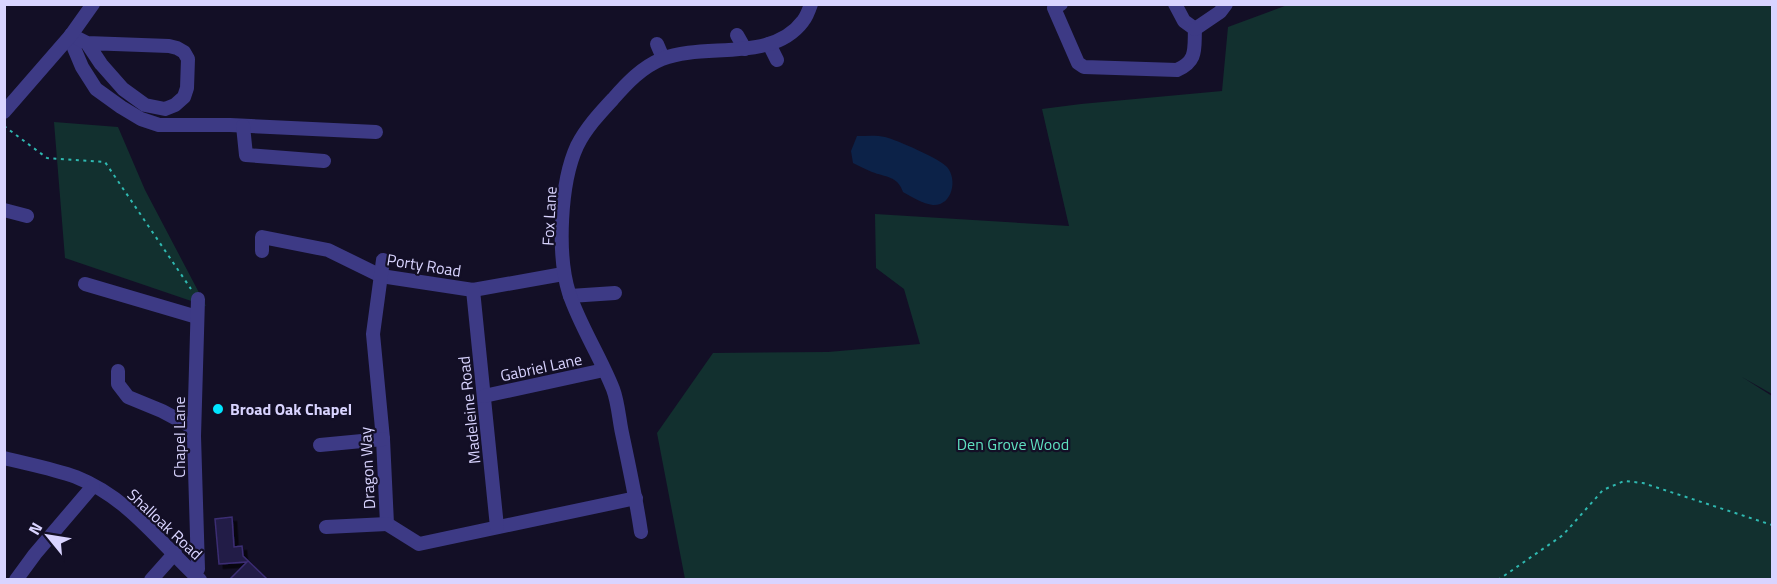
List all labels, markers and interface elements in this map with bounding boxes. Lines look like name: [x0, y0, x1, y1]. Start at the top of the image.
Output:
street label: Fox Lane: [535, 186, 563, 246]
street label: Porty Road: [385, 247, 463, 283]
street label: Gabriel Lane: [498, 347, 584, 387]
street label: Madeleine Road: [451, 355, 487, 465]
street label: Chapel Lane: [167, 396, 191, 478]
place label: Broad Oak Chapel: [230, 397, 352, 421]
marker: Broad Oak Chapel: [211, 402, 225, 416]
street label: Dragon Way: [353, 426, 381, 510]
park label: Den Grove Wood: [957, 432, 1069, 456]
street label: Shalloak Road: [122, 483, 208, 565]
north arrow: [18, 506, 78, 566]
text: N: [22, 518, 48, 539]

